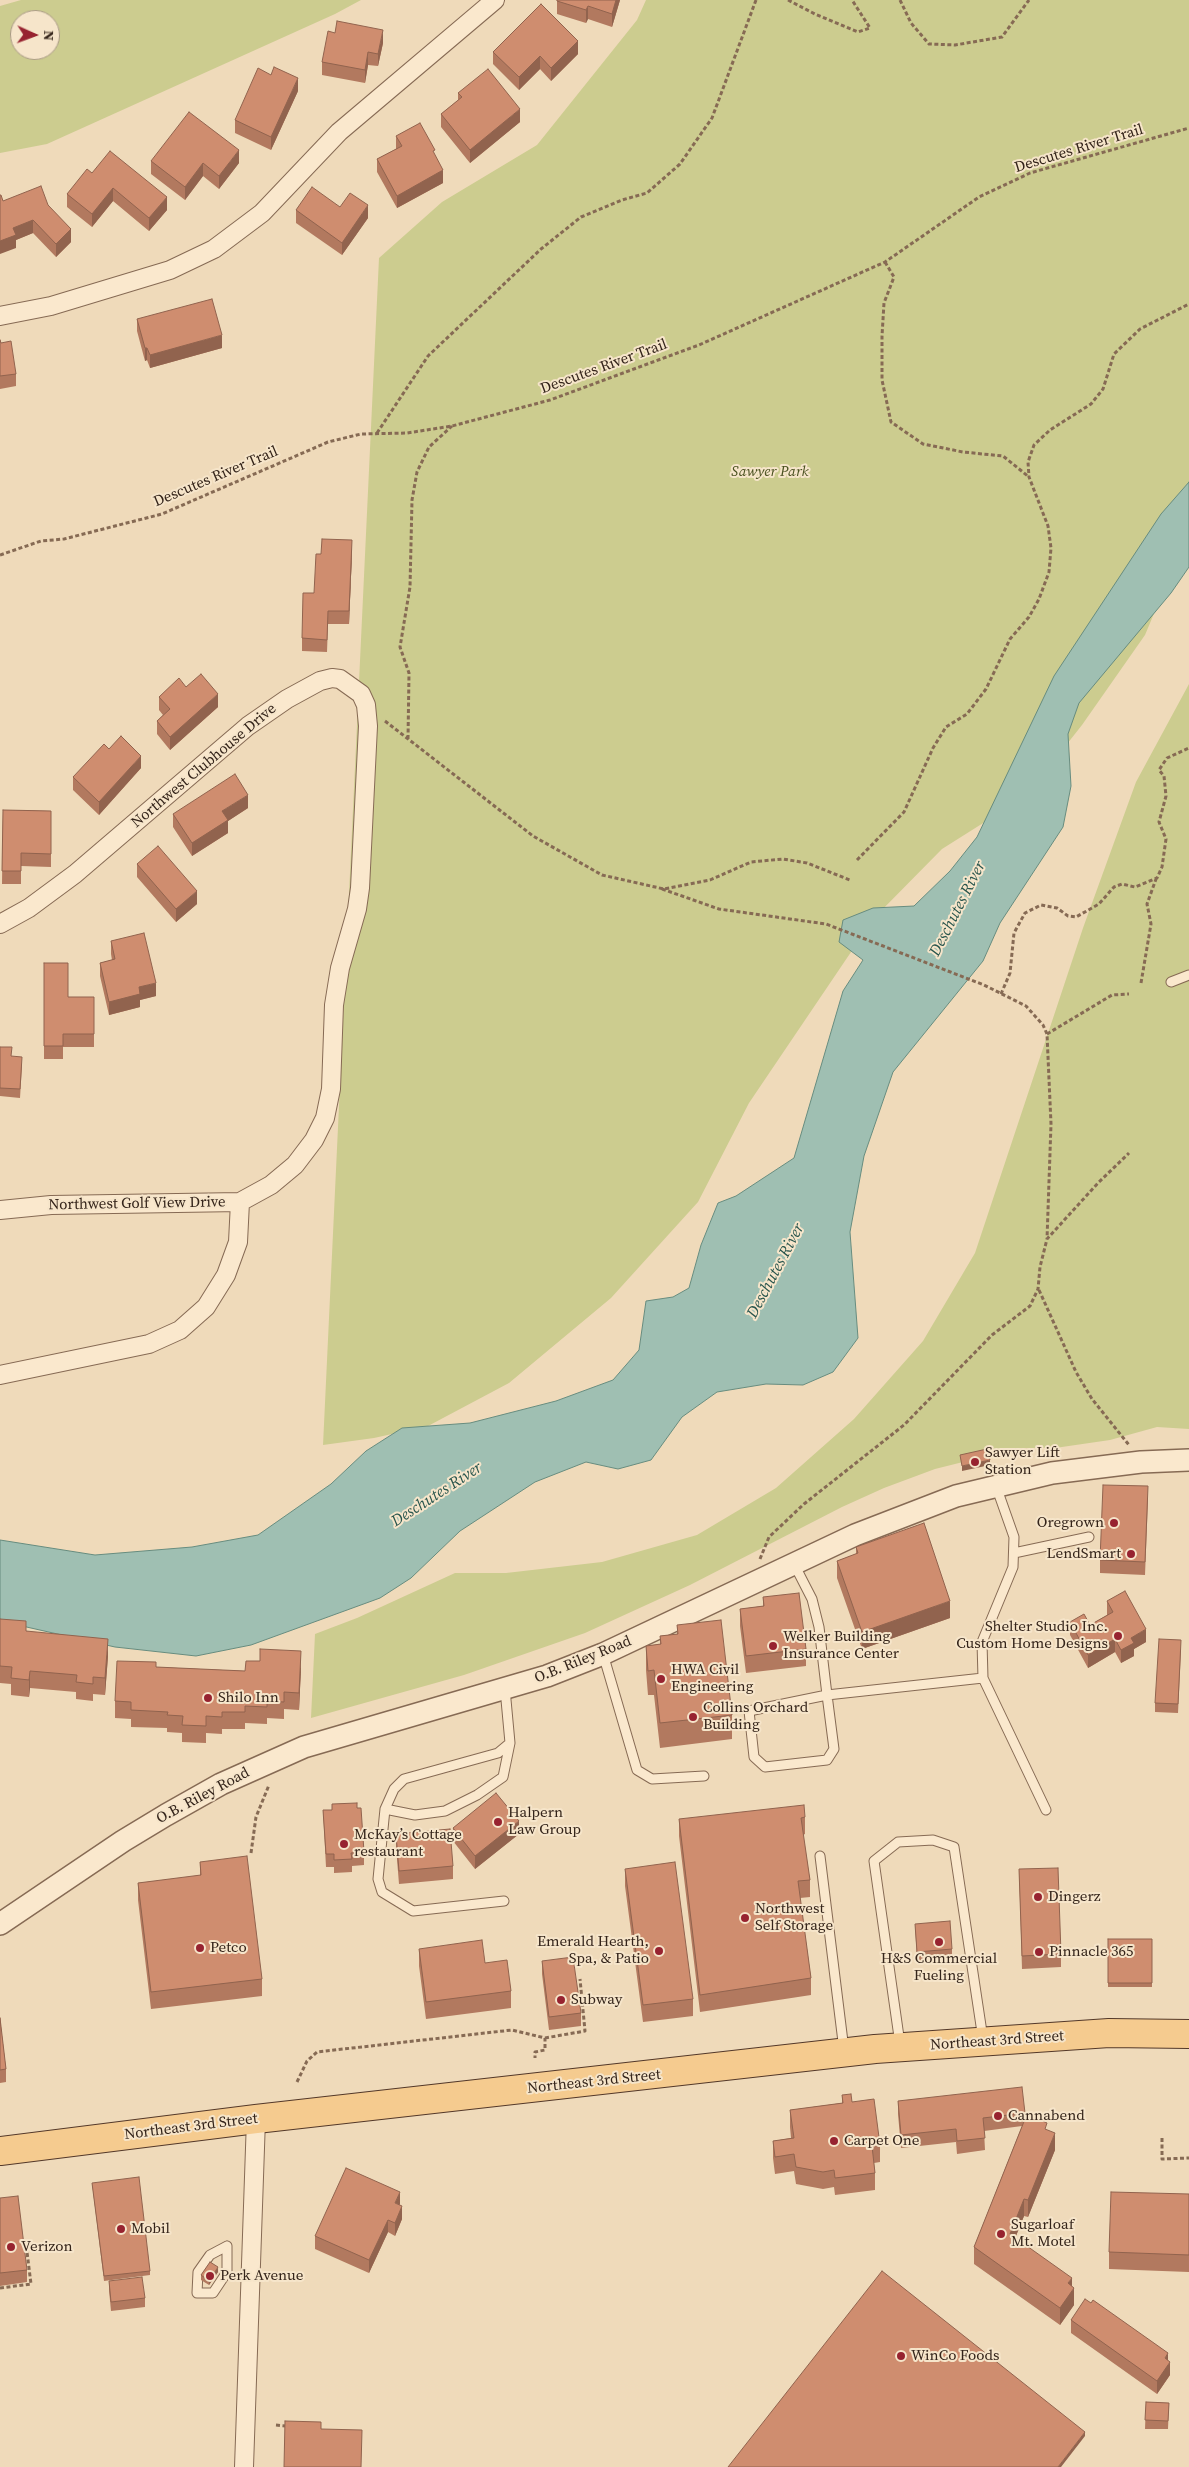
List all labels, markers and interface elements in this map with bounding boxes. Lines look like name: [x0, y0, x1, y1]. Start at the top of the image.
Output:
north arrow: [10, 10, 60, 60]
text: N: [39, 30, 59, 41]
street label: Descutes River Trail: [1013, 121, 1145, 177]
street label: Descutes River Trail: [538, 336, 670, 398]
street label: Descutes River Trail: [151, 443, 281, 511]
park label: Sawyer Park: [731, 463, 809, 481]
street label: Northwest Clubhouse Drive: [128, 700, 280, 832]
water label: Deschutes River: [926, 858, 990, 960]
street label: Northwest Golf View Drive: [48, 1193, 226, 1215]
water label: Deschutes River: [743, 1220, 809, 1322]
place label: Sawyer Lift Station: [985, 1444, 1060, 1479]
marker: Sawyer Lift Station: [969, 1456, 981, 1468]
water label: Deschutes River: [388, 1459, 486, 1531]
place label: Oregrown: [1037, 1514, 1104, 1532]
marker: Oregrown: [1108, 1517, 1120, 1529]
place label: LendSmart: [1047, 1545, 1121, 1563]
marker: LendSmart: [1125, 1548, 1137, 1560]
place label: Shelter Studio Inc. Custom Home Designs: [956, 1618, 1108, 1653]
place label: Welker Building Insurance Center: [783, 1628, 899, 1663]
marker: Shelter Studio Inc. Custom Home Designs: [1112, 1630, 1124, 1642]
street label: O.B. Riley Road: [532, 1632, 634, 1688]
marker: Welker Building Insurance Center: [767, 1640, 779, 1652]
place label: HWA Civil Engineering: [671, 1661, 753, 1696]
marker: HWA Civil Engineering: [655, 1673, 667, 1685]
place label: Shilo Inn: [218, 1689, 279, 1707]
marker: Shilo Inn: [202, 1692, 214, 1704]
place label: Collins Orchard Building: [703, 1699, 808, 1734]
marker: Collins Orchard Building: [687, 1711, 699, 1723]
street label: O.B. Riley Road: [153, 1764, 253, 1828]
place label: Halpern Law Group: [508, 1804, 581, 1839]
marker: Halpern Law Group: [492, 1816, 504, 1828]
place label: McKay’s Cottage restaurant: [354, 1826, 462, 1861]
marker: McKay’s Cottage restaurant: [338, 1838, 350, 1850]
place label: Dingerz: [1048, 1888, 1101, 1906]
marker: Dingerz: [1032, 1891, 1044, 1903]
place label: Northwest Self Storage: [755, 1900, 833, 1935]
marker: Northwest Self Storage: [739, 1912, 751, 1924]
place label: Emerald Hearth, Spa, & Patio: [537, 1933, 649, 1968]
marker: H&S Commercial Fueling: [933, 1936, 945, 1948]
place label: Petco: [210, 1939, 247, 1957]
marker: Petco: [194, 1942, 206, 1954]
place label: Pinnacle 365: [1049, 1943, 1134, 1961]
marker: Emerald Hearth, Spa, & Patio: [653, 1945, 665, 1957]
marker: Pinnacle 365: [1033, 1946, 1045, 1958]
place label: H&S Commercial Fueling: [881, 1950, 997, 1985]
place label: Subway: [571, 1991, 622, 2009]
marker: Subway: [555, 1994, 567, 2006]
street label: Northeast 3rd Street: [929, 2027, 1065, 2055]
street label: Northeast 3rd Street: [526, 2066, 662, 2098]
place label: Cannabend: [1008, 2107, 1085, 2125]
street label: Northeast 3rd Street: [123, 2110, 259, 2144]
marker: Cannabend: [992, 2110, 1004, 2122]
place label: Carpet One: [844, 2132, 919, 2150]
marker: Carpet One: [828, 2135, 840, 2147]
place label: Sugarloaf Mt. Motel: [1011, 2216, 1075, 2251]
place label: Mobil: [131, 2220, 170, 2238]
marker: Mobil: [115, 2223, 127, 2235]
marker: Sugarloaf Mt. Motel: [995, 2228, 1007, 2240]
place label: Verizon: [21, 2238, 73, 2256]
marker: Verizon: [5, 2241, 17, 2253]
place label: Perk Avenue: [220, 2267, 303, 2285]
marker: Perk Avenue: [204, 2270, 216, 2282]
place label: WinCo Foods: [911, 2347, 999, 2365]
marker: WinCo Foods: [895, 2350, 907, 2362]

